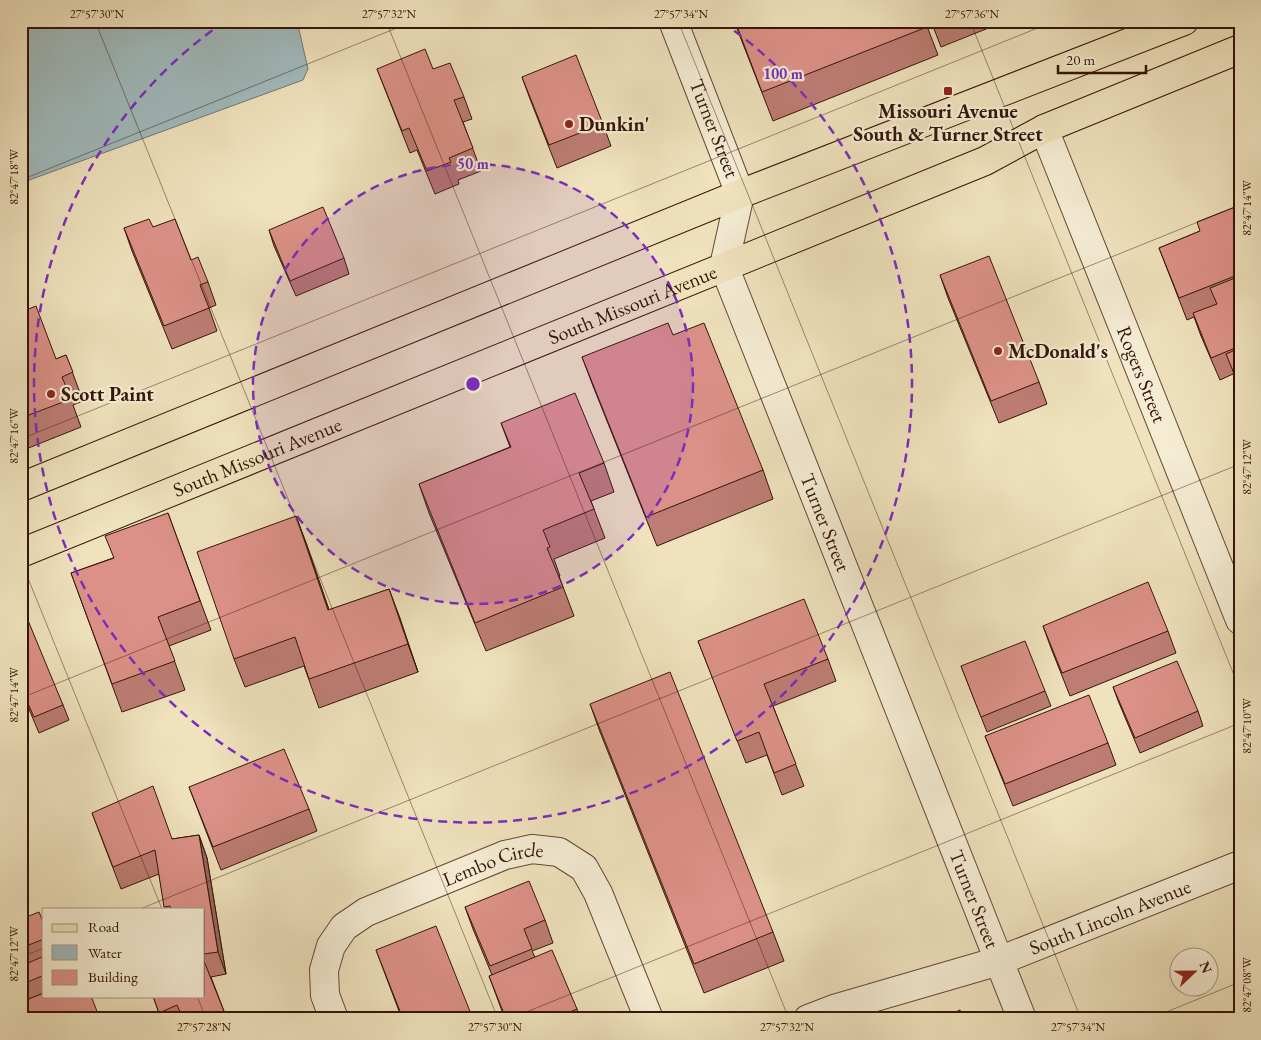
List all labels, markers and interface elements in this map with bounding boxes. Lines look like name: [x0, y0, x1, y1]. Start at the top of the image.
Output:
text: 27°57'30"N: [70, 6, 124, 22]
text: 27°57'32"N: [362, 6, 416, 22]
text: 27°57'34"N: [654, 6, 708, 22]
text: 27°57'36"N: [945, 6, 999, 22]
scale bar: [1058, 42, 1146, 74]
text: 20 m: [1066, 50, 1095, 69]
text: 100 m: [763, 64, 803, 83]
street label: Turner Street: [684, 75, 746, 182]
marker: Missouri Avenue South & Turner Street: [942, 85, 954, 97]
place label: Missouri Avenue South & Turner Street: [853, 98, 1043, 147]
place label: Dunkin': [579, 111, 650, 137]
marker: Dunkin': [563, 118, 575, 130]
text: 82°47'18"W: [6, 148, 22, 205]
text: 50 m: [457, 154, 489, 173]
text: 82°47'14"W: [1239, 179, 1255, 236]
street label: South Missouri Avenue: [544, 258, 721, 350]
street label: Rogers Street: [1111, 322, 1173, 427]
place label: McDonald's: [1008, 338, 1108, 364]
marker: McDonald's: [992, 345, 1004, 357]
centre of rings: [464, 375, 482, 393]
place label: Scott Paint: [61, 381, 154, 407]
marker: Scott Paint: [45, 388, 57, 400]
text: 82°47'16"W: [6, 407, 22, 464]
street label: South Missouri Avenue: [169, 411, 346, 503]
text: 82°47'12"W: [1239, 438, 1255, 495]
street label: Turner Street: [794, 469, 857, 576]
text: 82°47'14"W: [6, 666, 22, 723]
text: 82°47'10"W: [1239, 697, 1255, 754]
street label: Lembo Circle: [439, 836, 545, 892]
street label: Turner Street: [943, 846, 1006, 953]
street label: South Lincoln Avenue: [1025, 873, 1195, 961]
legend: [42, 908, 205, 998]
text: Road: [88, 917, 120, 936]
text: 82°47'12"W: [6, 925, 22, 982]
text: Water: [88, 943, 122, 962]
north arrow: [1168, 948, 1218, 998]
text: 82°47'08"W: [1239, 956, 1255, 1013]
text: N: [1196, 959, 1217, 976]
text: Building: [88, 967, 138, 986]
text: 27°57'28"N: [177, 1019, 231, 1035]
text: 27°57'30"N: [468, 1019, 522, 1035]
text: 27°57'32"N: [760, 1019, 814, 1035]
text: 27°57'34"N: [1051, 1019, 1105, 1035]

